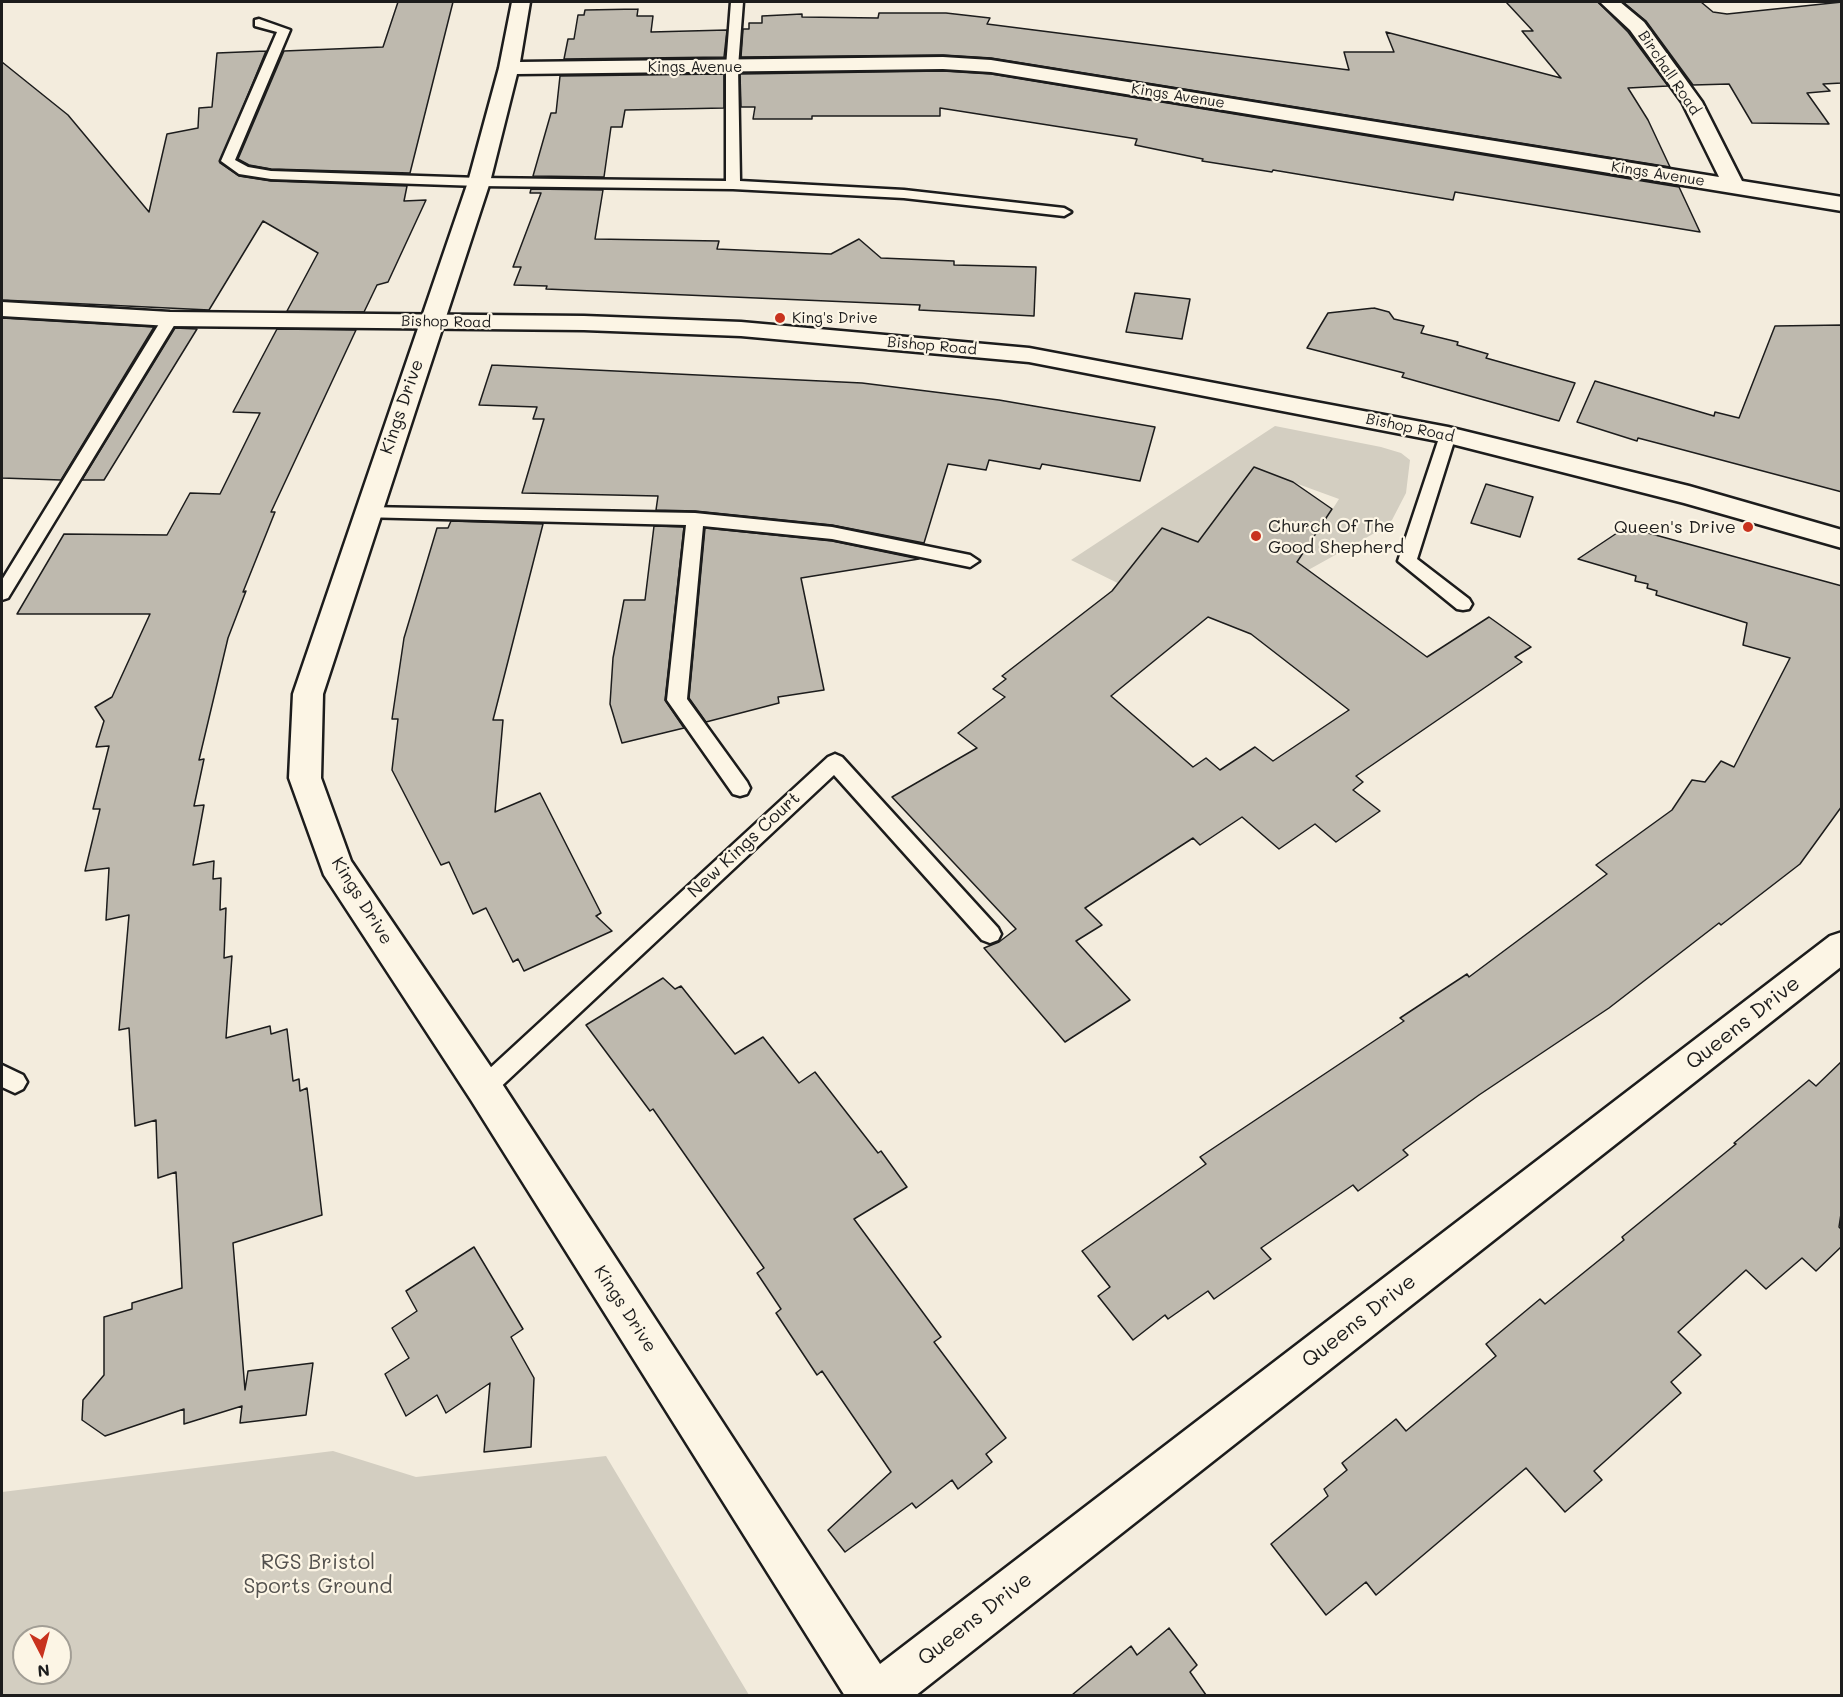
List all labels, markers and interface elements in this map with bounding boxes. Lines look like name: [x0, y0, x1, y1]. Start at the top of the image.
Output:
street label: Birchall Road: [1634, 27, 1704, 119]
street label: Kings Avenue: [648, 58, 742, 76]
street label: Kings Avenue: [1130, 80, 1226, 112]
street label: Kings Avenue: [1610, 158, 1706, 190]
place label: King's Drive: [792, 309, 878, 327]
marker: King's Drive: [773, 311, 787, 325]
street label: Bishop Road: [401, 312, 491, 332]
street label: Bishop Road: [886, 333, 978, 359]
street label: Kings Drive: [376, 357, 428, 457]
street label: Bishop Road: [1364, 410, 1456, 446]
place label: Church Of The Good Shepherd: [1268, 515, 1404, 558]
place label: Queen's Drive: [1614, 516, 1736, 538]
marker: Queen's Drive: [1741, 520, 1755, 534]
marker: Church Of The Good Shepherd: [1249, 529, 1263, 543]
street label: New Kings Court: [683, 787, 805, 903]
street label: Kings Drive: [327, 853, 397, 949]
street label: Queens Drive: [1681, 971, 1805, 1075]
street label: Kings Drive: [589, 1262, 661, 1356]
street label: Queens Drive: [1297, 1269, 1421, 1373]
park label: RGS Bristol Sports Ground: [244, 1550, 392, 1600]
street label: Queens Drive: [913, 1567, 1037, 1671]
north arrow: [12, 1625, 72, 1685]
text: N: [37, 1660, 51, 1682]

